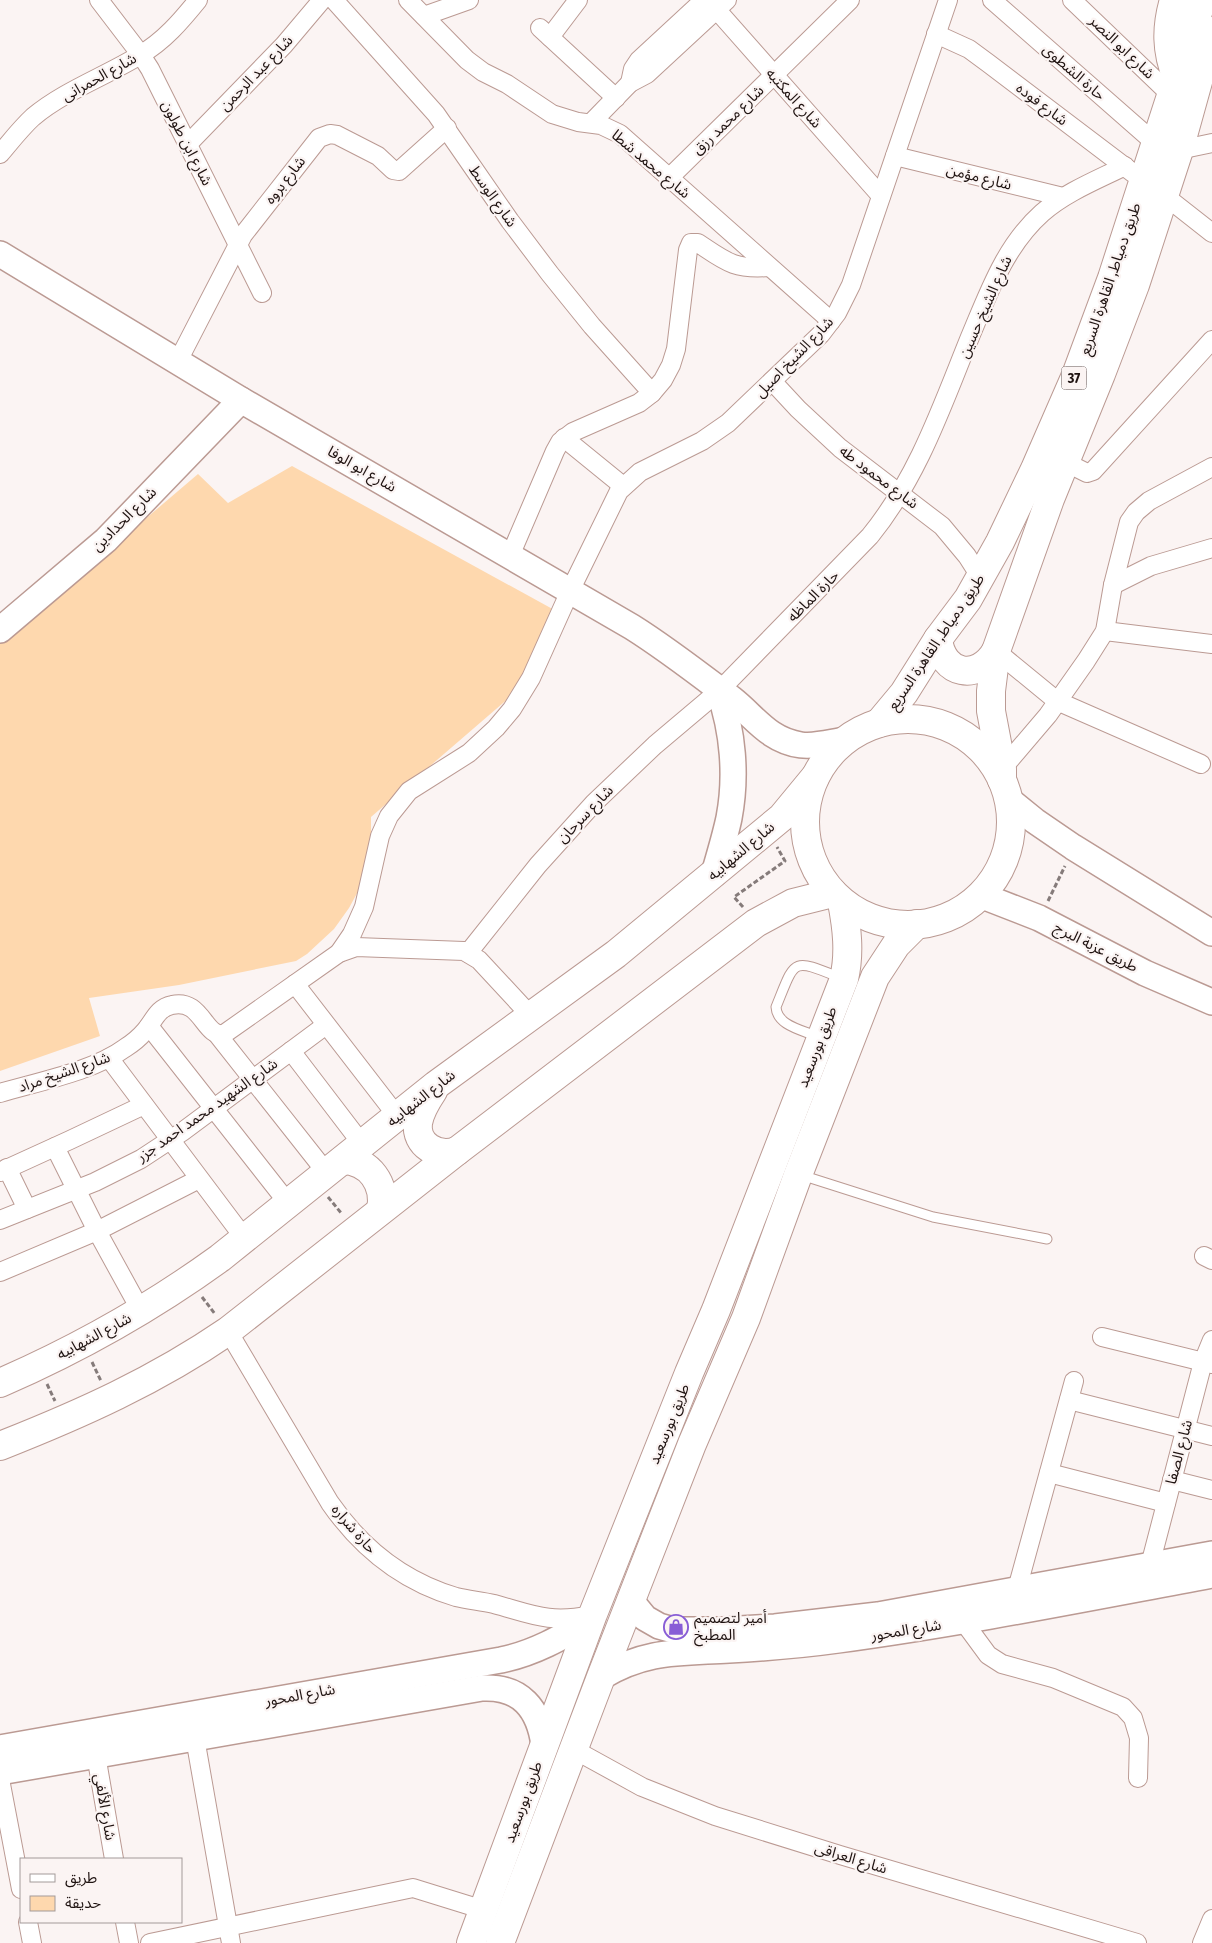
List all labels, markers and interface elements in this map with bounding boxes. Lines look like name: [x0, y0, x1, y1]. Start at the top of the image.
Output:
street label: شارع ابو النصر: [1083, 11, 1159, 85]
street label: شارع عبد الرحمن: [215, 31, 299, 117]
street label: حارة الشطوى: [1039, 40, 1109, 104]
street label: شارع الحمرانى: [58, 49, 141, 108]
street label: شارع المكتبه: [760, 64, 826, 134]
street label: شارع فوده: [1011, 79, 1071, 132]
street label: شارع محمد رزق: [688, 81, 770, 161]
street label: شارع ابن طولون: [155, 97, 216, 190]
street label: شارع محمد شطا: [606, 126, 694, 205]
street label: شارع بروه: [261, 152, 312, 209]
street label: شارع مؤمن: [944, 160, 1014, 197]
street label: شارع الوسط: [463, 162, 521, 232]
street label: طريق دمياط, القاهرة السريع: [1075, 200, 1147, 359]
street label: شارع الشيخ حسين: [954, 253, 1018, 362]
street label: شارع الشيخ اصيل: [751, 313, 839, 403]
road number: 37: [1062, 366, 1086, 389]
street label: شارع ابو الوفا: [323, 442, 400, 499]
street label: شارع محمود طه: [834, 442, 922, 515]
street label: شارع الحدادين: [88, 483, 162, 557]
street label: حارة الماظه: [783, 566, 843, 626]
street label: طريق دمياط, القاهرة السريع: [884, 571, 991, 715]
street label: شارع سرحان: [553, 781, 619, 849]
street label: شارع الشهابيه: [704, 818, 780, 887]
street label: طريق عزبة البرج: [1050, 918, 1141, 979]
street label: طريق بورسعيد: [793, 1004, 842, 1090]
street label: شارع الشيخ مراد: [16, 1048, 114, 1099]
street label: شارع الشهيد محمد احمد جزر: [132, 1054, 283, 1169]
street label: شارع الشهابيه: [383, 1066, 461, 1133]
street label: شارع الشهابيه: [54, 1309, 136, 1366]
street label: طريق بورسعيد: [645, 1381, 694, 1467]
street label: شارع الصفا: [1162, 1417, 1199, 1487]
street label: حارة شراره: [328, 1501, 380, 1558]
place label: أمير لتصميم المطبخ: [694, 1609, 767, 1647]
shop icon: أمير لتصميم المطبخ: [663, 1614, 689, 1640]
street label: شارع المحور: [869, 1616, 943, 1648]
street label: شارع المحور: [262, 1680, 337, 1713]
street label: طريق بورسعيد: [500, 1759, 547, 1845]
street label: شارع الألفي: [87, 1772, 120, 1843]
street label: شارع العراقى: [812, 1838, 890, 1880]
legend: [20, 1858, 182, 1923]
text: طريق: [65, 1869, 97, 1888]
text: حديقة: [65, 1894, 101, 1912]

